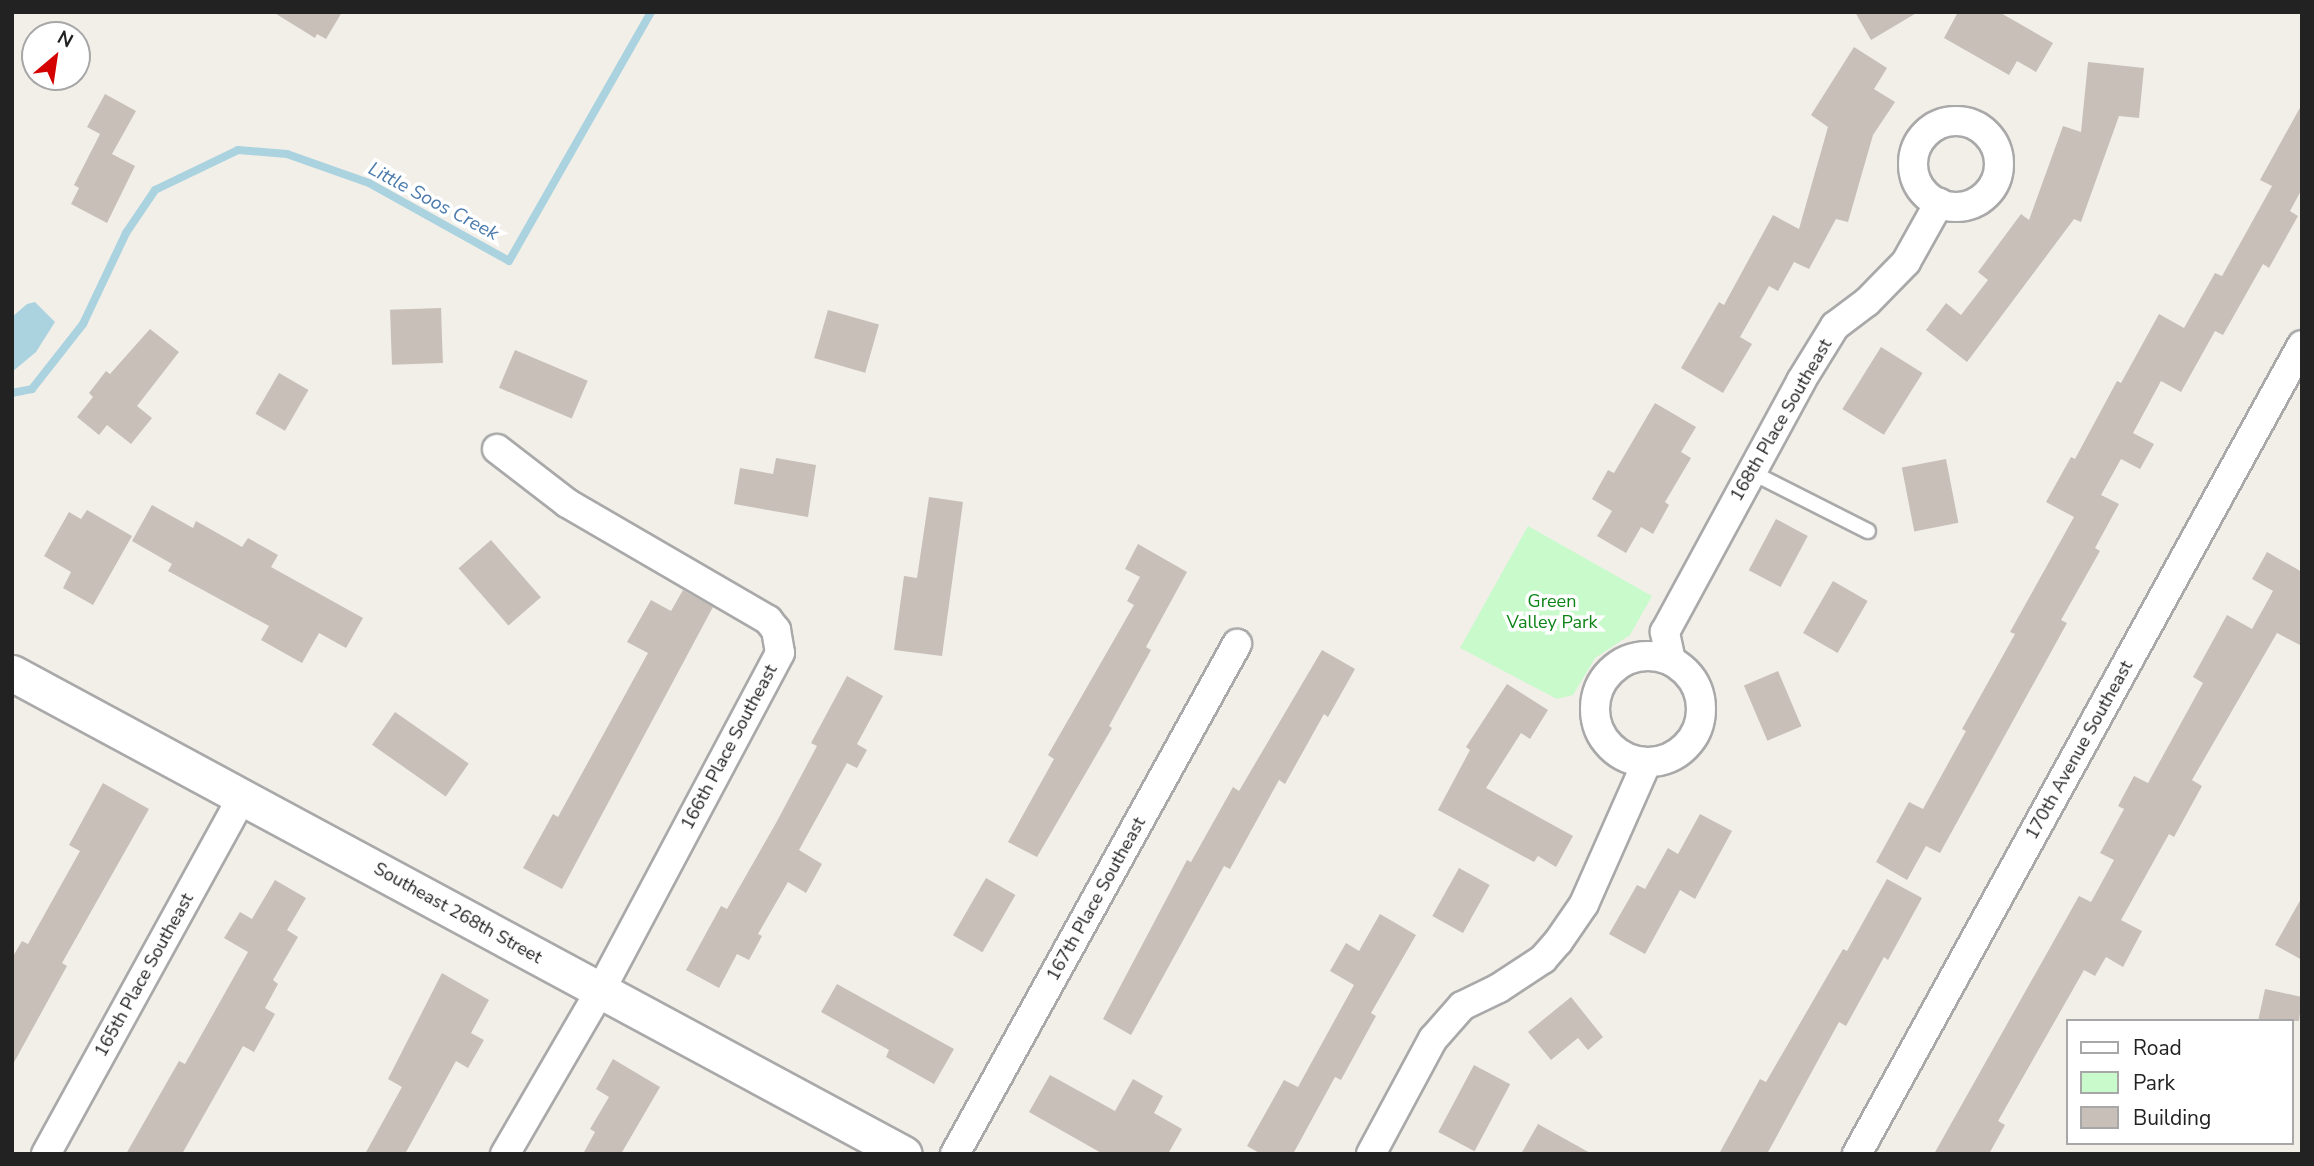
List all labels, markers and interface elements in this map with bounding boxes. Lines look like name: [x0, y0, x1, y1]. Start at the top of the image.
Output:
north arrow: [21, 21, 91, 91]
text: N: [53, 25, 78, 54]
water label: Little Soos Creek: [364, 158, 502, 246]
street label: 168th Place Southeast: [1726, 335, 1836, 505]
park label: Green Valley Park: [1507, 591, 1597, 634]
street label: 170th Avenue Southeast: [2021, 657, 2137, 843]
street label: 166th Place Southeast: [676, 661, 782, 833]
street label: 167th Place Southeast: [1042, 813, 1150, 985]
street label: Southeast 268th Street: [370, 858, 546, 968]
street label: 165th Place Southeast: [90, 889, 198, 1061]
legend: [2066, 1019, 2293, 1145]
text: Road: [2133, 1034, 2182, 1062]
text: Park: [2133, 1069, 2175, 1097]
text: Building: [2133, 1104, 2211, 1132]

